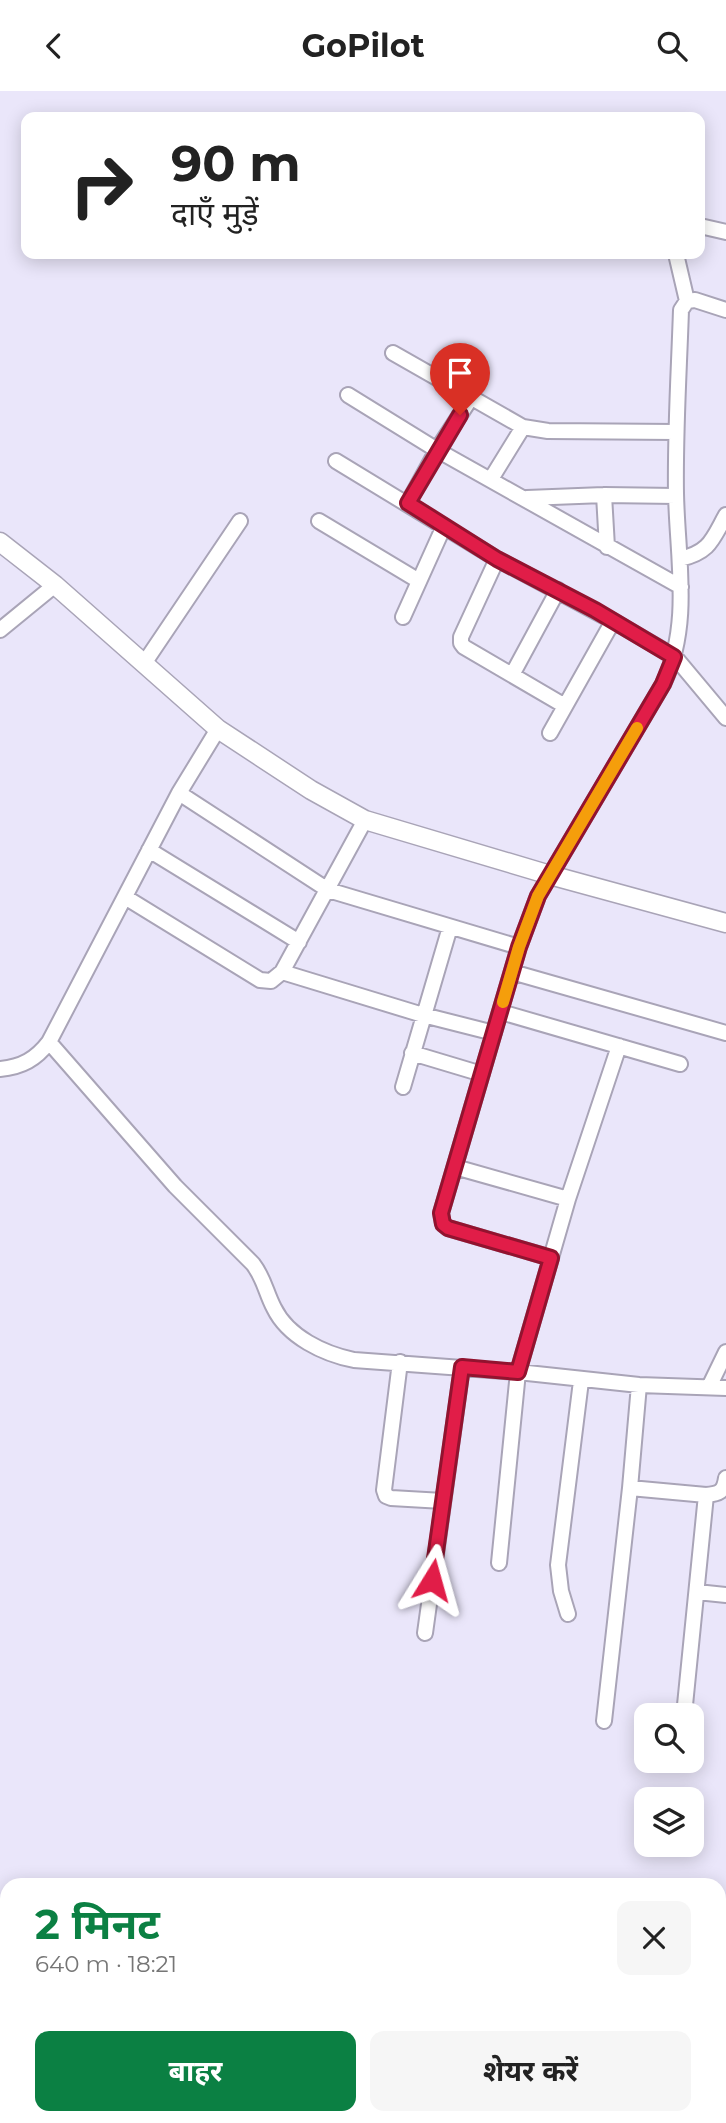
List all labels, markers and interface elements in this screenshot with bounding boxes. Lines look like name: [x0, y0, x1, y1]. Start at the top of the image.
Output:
text: GoPilot: [301, 26, 425, 65]
icon: back: [35, 27, 73, 65]
icon: search: [653, 27, 691, 65]
text: 90 m: [171, 134, 301, 193]
icon: right: [56, 140, 147, 231]
text: दाएँ मुड़ें: [171, 194, 259, 233]
pin: [430, 343, 490, 415]
icon: arrive: [441, 354, 479, 392]
position arrow: [395, 1543, 469, 1617]
map controls: [634, 1703, 704, 1857]
button: search: [634, 1703, 704, 1773]
button: layers: [634, 1787, 704, 1857]
text: 2 मिनट: [35, 1898, 160, 1950]
button: close: [617, 1901, 691, 1975]
text: 640 m · 18:21: [35, 1950, 177, 1978]
button: बाहर: [35, 2031, 356, 2111]
button: शेयर करें: [370, 2031, 691, 2111]

